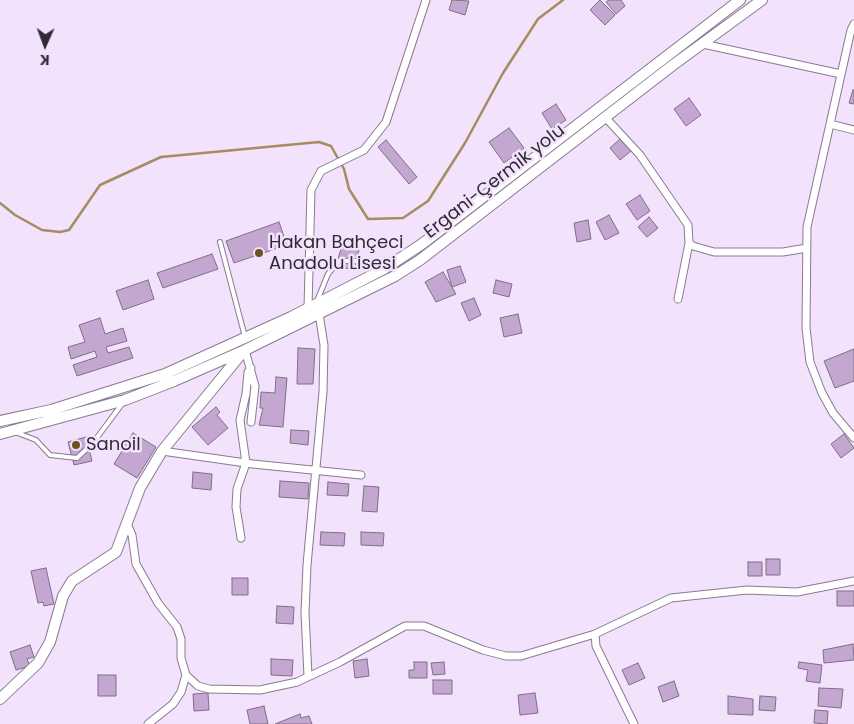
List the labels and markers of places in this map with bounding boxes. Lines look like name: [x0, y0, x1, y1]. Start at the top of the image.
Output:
place label: Hakan Bahçeci Anadolu Lisesi: [269, 232, 404, 274]
marker: Hakan Bahçeci Anadolu Lisesi: [253, 247, 265, 259]
place label: Sanoil: [86, 434, 141, 456]
marker: Sanoil: [70, 439, 82, 451]

